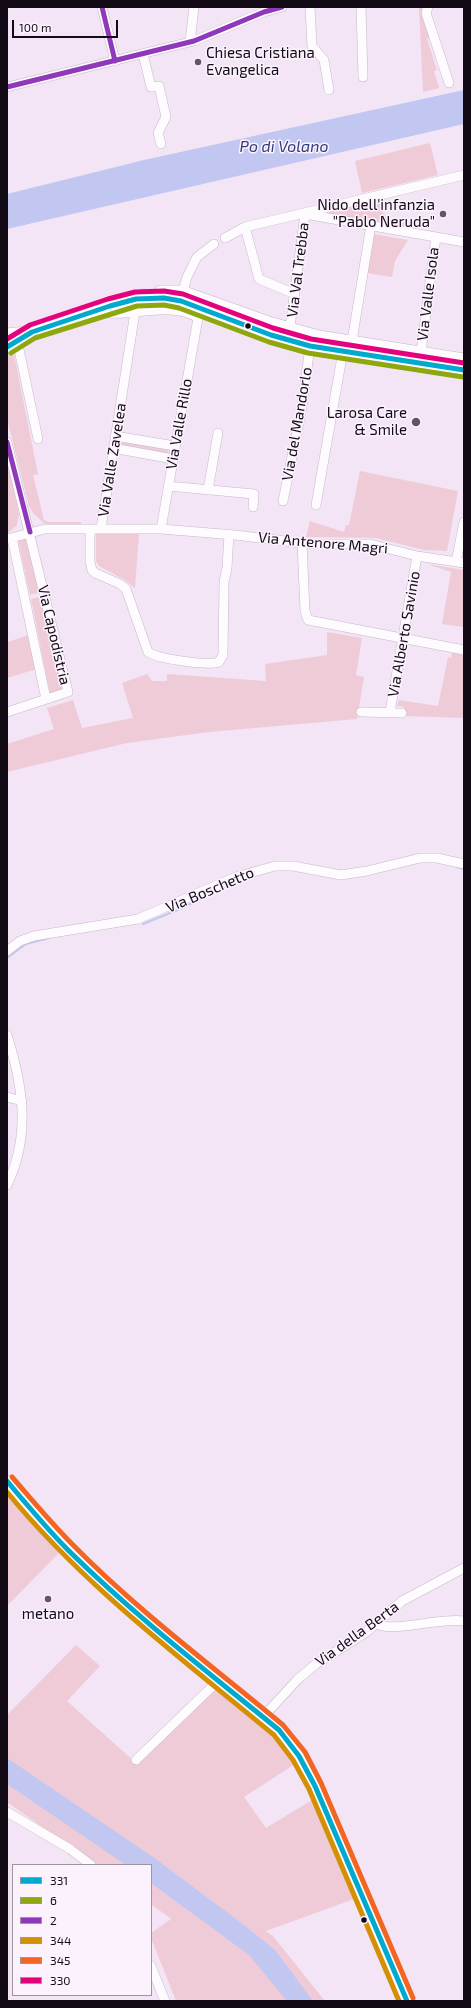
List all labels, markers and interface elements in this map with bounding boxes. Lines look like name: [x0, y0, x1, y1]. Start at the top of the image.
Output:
scale bar: [14, 12, 120, 38]
text: 100 m: [19, 20, 51, 34]
place label: Chiesa Cristiana Evangelica: [206, 44, 315, 79]
marker: Chiesa Cristiana Evangelica: [193, 57, 203, 67]
water label: Po di Volano: [240, 137, 328, 157]
place label: Nido dell'infanzia "Pablo Neruda": [317, 196, 435, 231]
marker: Nido dell'infanzia "Pablo Neruda": [438, 209, 448, 219]
street label: Via Val Trebba: [283, 221, 313, 319]
street label: Via Valle Isola: [413, 246, 443, 342]
unlabelled marker: [243, 321, 253, 331]
street label: Via del Mandorlo: [278, 366, 316, 482]
street label: Via Valle Rillo: [162, 377, 196, 471]
street label: Via Valle Zavelea: [94, 402, 130, 518]
place label: Larosa Care & Smile: [327, 404, 407, 439]
marker: Larosa Care & Smile: [410, 416, 422, 428]
street label: Via Antenore Magri: [257, 528, 389, 558]
street label: Via Alberto Savinio: [384, 570, 424, 698]
street label: Via Capodistria: [34, 583, 74, 687]
street label: Via Boschetto: [163, 863, 257, 917]
marker: metano: [43, 1594, 53, 1604]
street label: Via della Berta: [312, 1598, 402, 1670]
place label: metano: [22, 1605, 74, 1623]
legend: [12, 1864, 152, 1996]
text: 331: [50, 1873, 68, 1887]
text: 6: [50, 1893, 57, 1907]
text: 2: [50, 1913, 57, 1927]
unlabelled marker: [359, 1915, 369, 1925]
text: 344: [50, 1933, 71, 1947]
text: 345: [50, 1953, 70, 1967]
text: 330: [50, 1973, 71, 1987]

